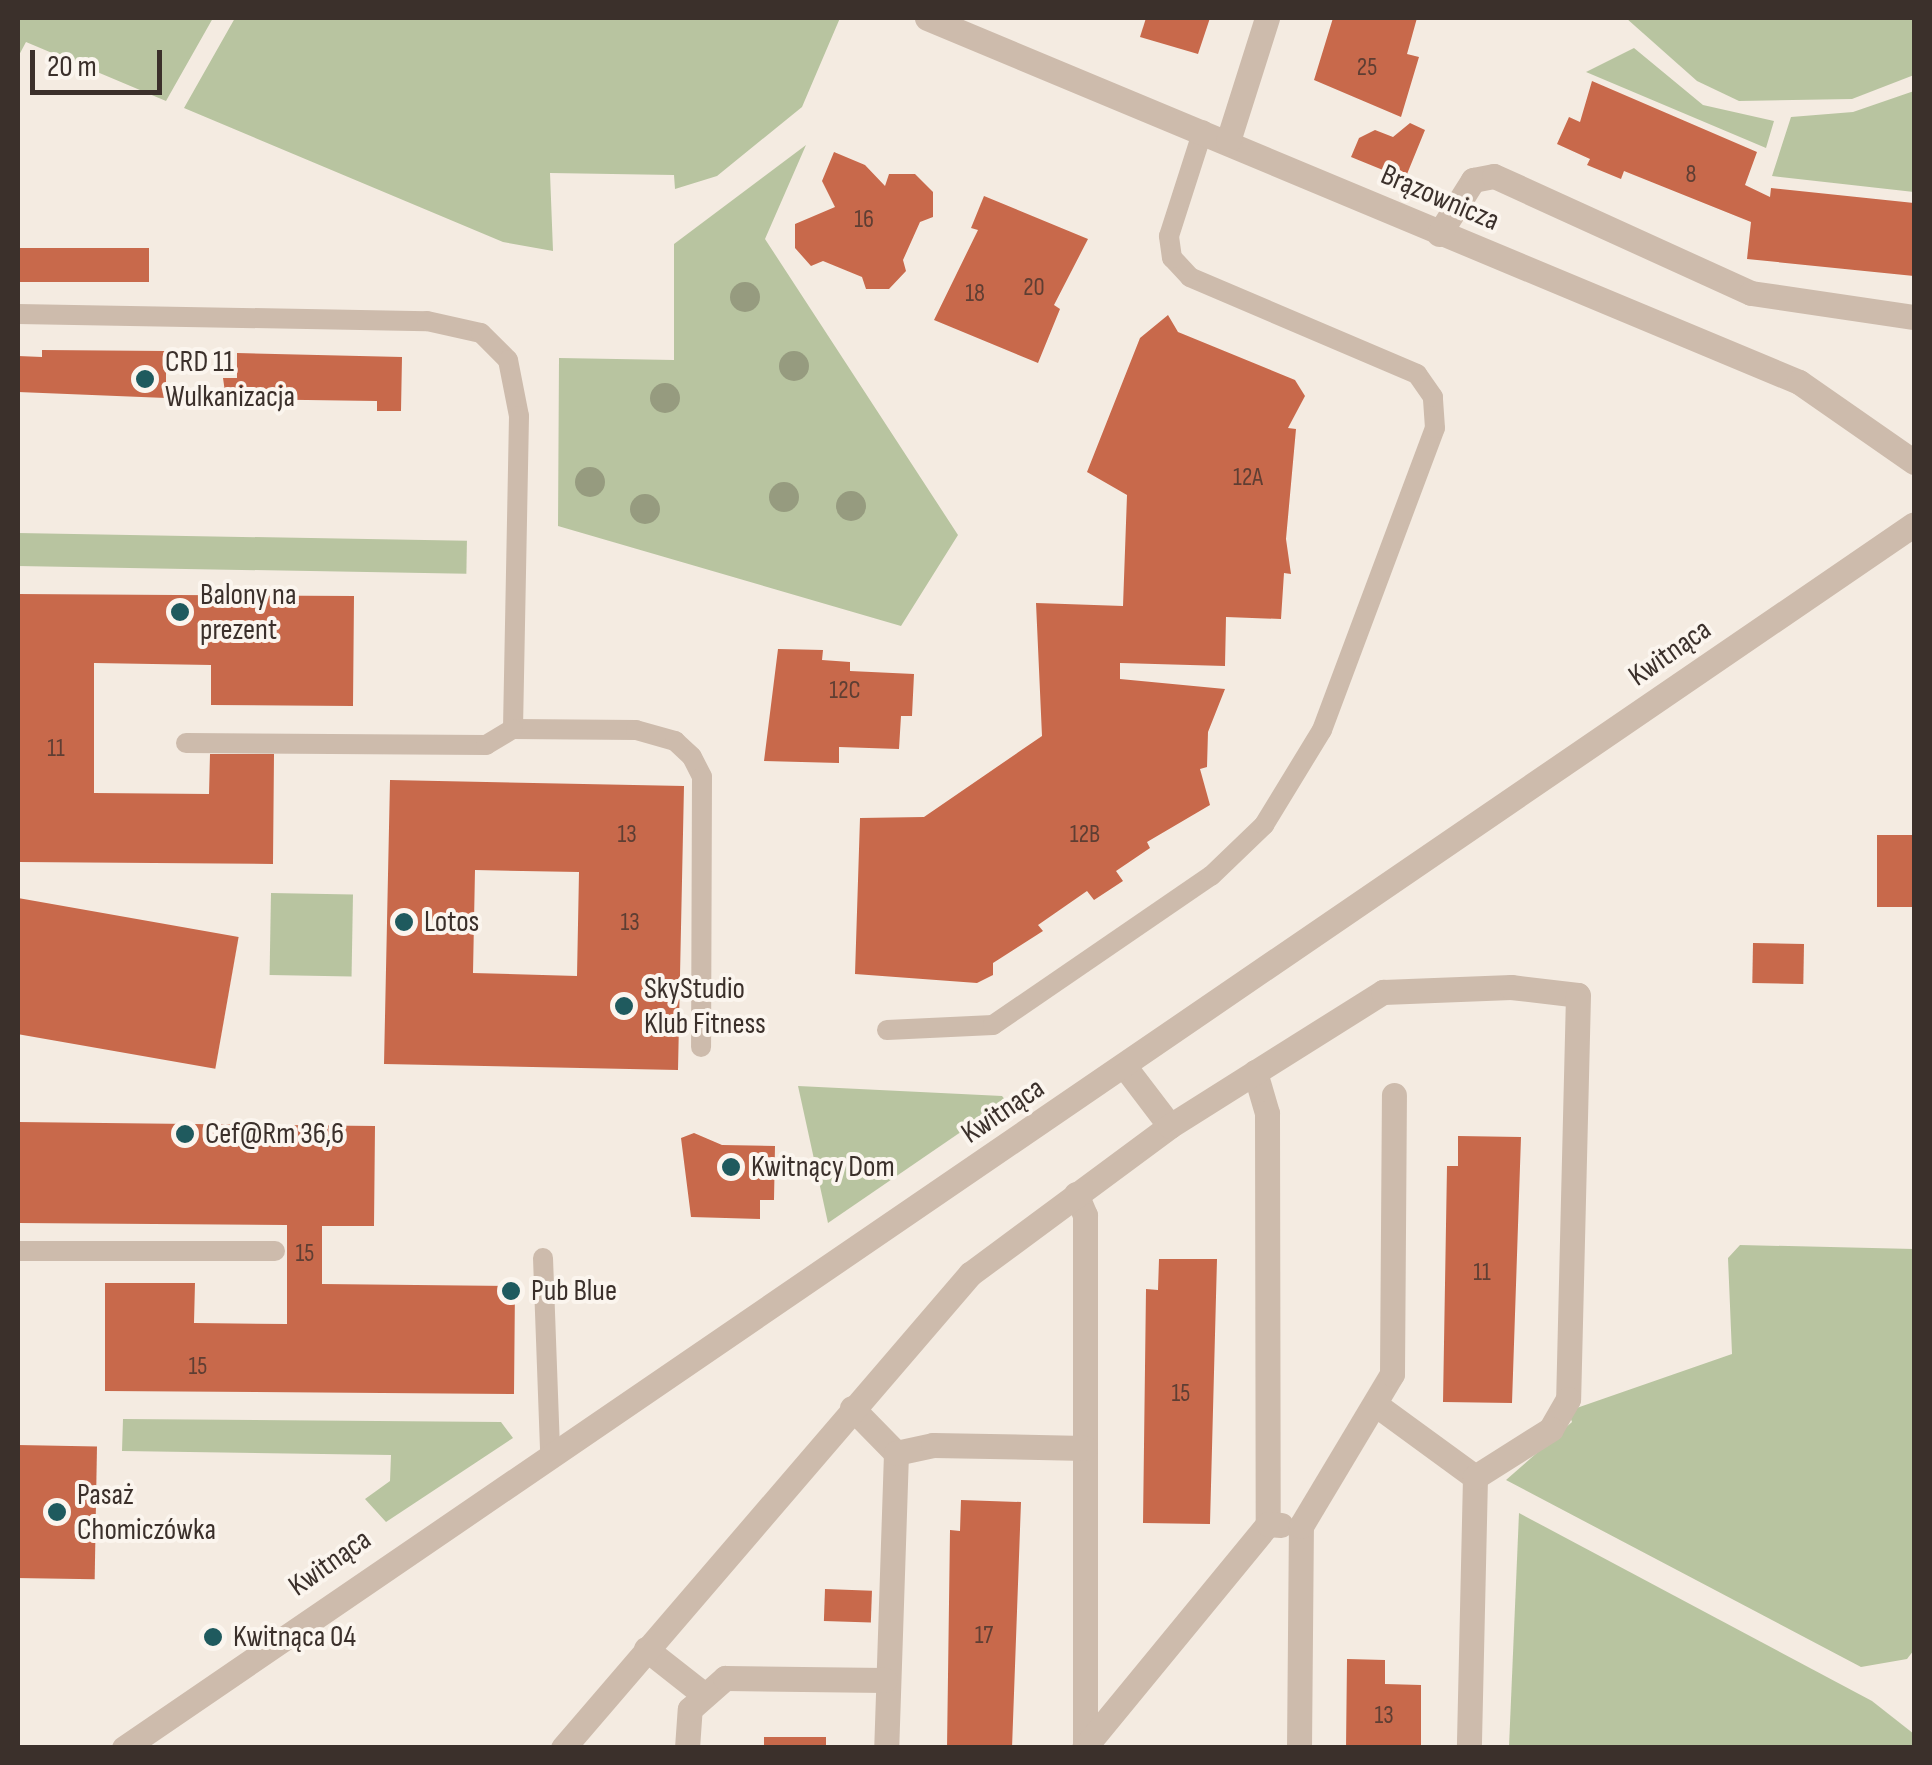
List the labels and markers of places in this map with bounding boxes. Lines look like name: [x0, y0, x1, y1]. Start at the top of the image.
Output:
place label: CRD 11 Wulkanizacja: [165, 344, 295, 414]
marker: CRD 11 Wulkanizacja: [134, 368, 156, 390]
place label: Balony na prezent: [200, 577, 297, 648]
marker: Balony na prezent: [169, 601, 191, 623]
place label: Lotos: [424, 904, 479, 940]
marker: Lotos: [393, 911, 415, 933]
place label: SkyStudio Klub Fitness: [644, 971, 766, 1042]
marker: SkyStudio Klub Fitness: [613, 995, 635, 1017]
place label: Cef@Rm 36,6: [205, 1116, 344, 1152]
marker: Cef@Rm 36,6: [174, 1123, 196, 1145]
place label: Kwitnący Dom: [751, 1149, 895, 1185]
marker: Kwitnący Dom: [720, 1156, 742, 1178]
place label: Pub Blue: [531, 1273, 617, 1309]
marker: Pub Blue: [500, 1280, 522, 1302]
place label: Pasaż Chomiczówka: [77, 1477, 216, 1548]
marker: Pasaż Chomiczówka: [46, 1501, 68, 1523]
place label: Kwitnąca 04: [233, 1619, 356, 1655]
marker: Kwitnąca 04: [202, 1626, 224, 1648]

